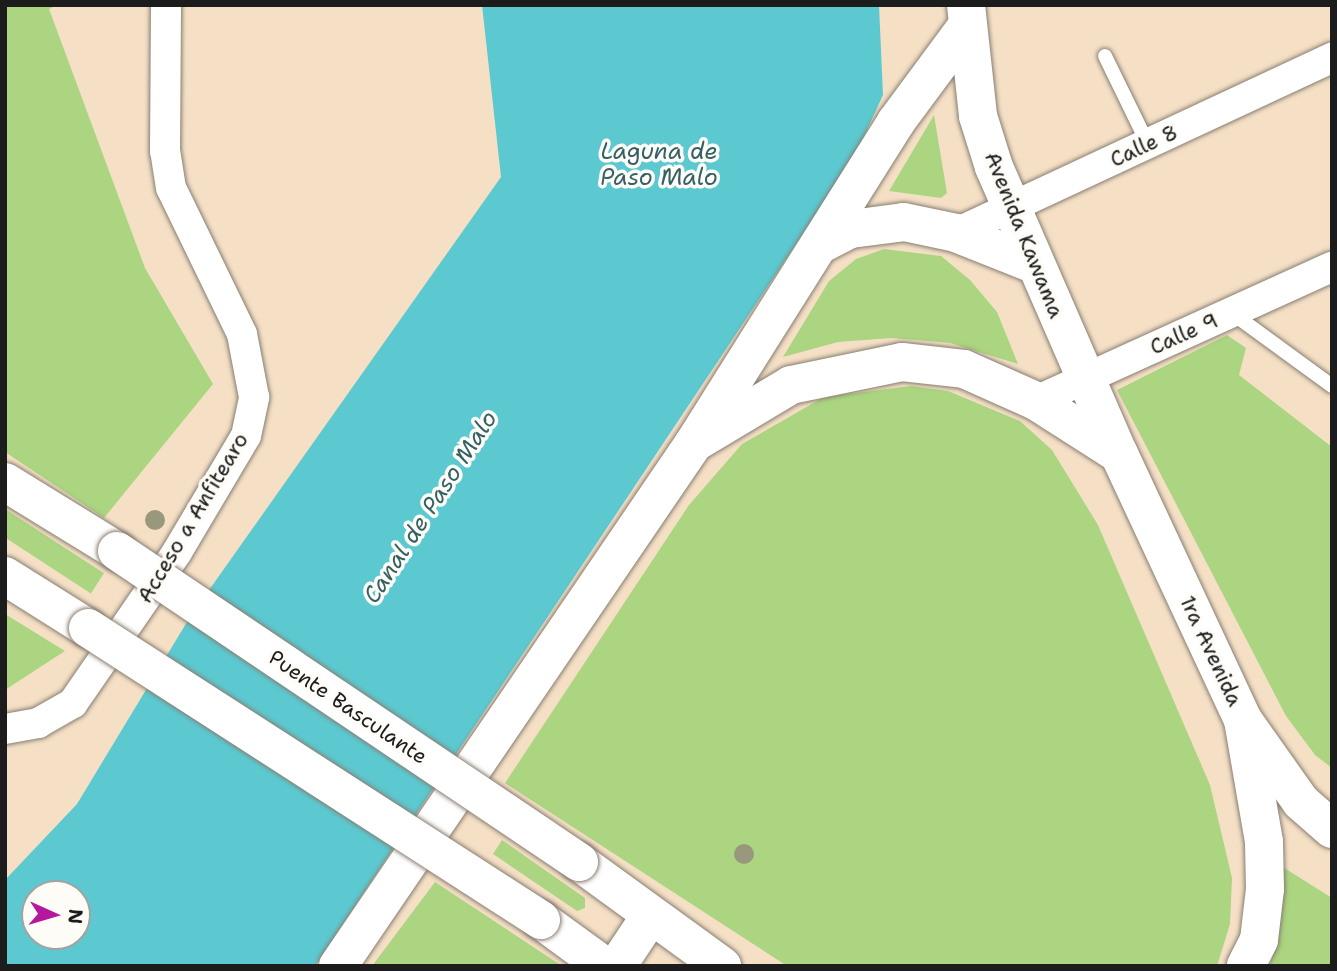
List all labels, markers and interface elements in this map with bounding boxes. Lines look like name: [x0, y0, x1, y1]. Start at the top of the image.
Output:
street label: Calle 8: [1106, 119, 1182, 173]
water label: Laguna de Paso Malo: [600, 137, 718, 191]
street label: Avenida Kawama: [979, 148, 1069, 322]
street label: Calle 9: [1146, 308, 1222, 360]
water label: Canal de Paso Malo: [357, 406, 503, 608]
street label: Acceso a Anfitearo: [132, 428, 254, 608]
street label: 1ra Avenida: [1174, 592, 1248, 710]
street label: Puente Basculante: [264, 645, 432, 769]
north arrow: [21, 880, 91, 950]
text: N: [62, 908, 88, 925]

